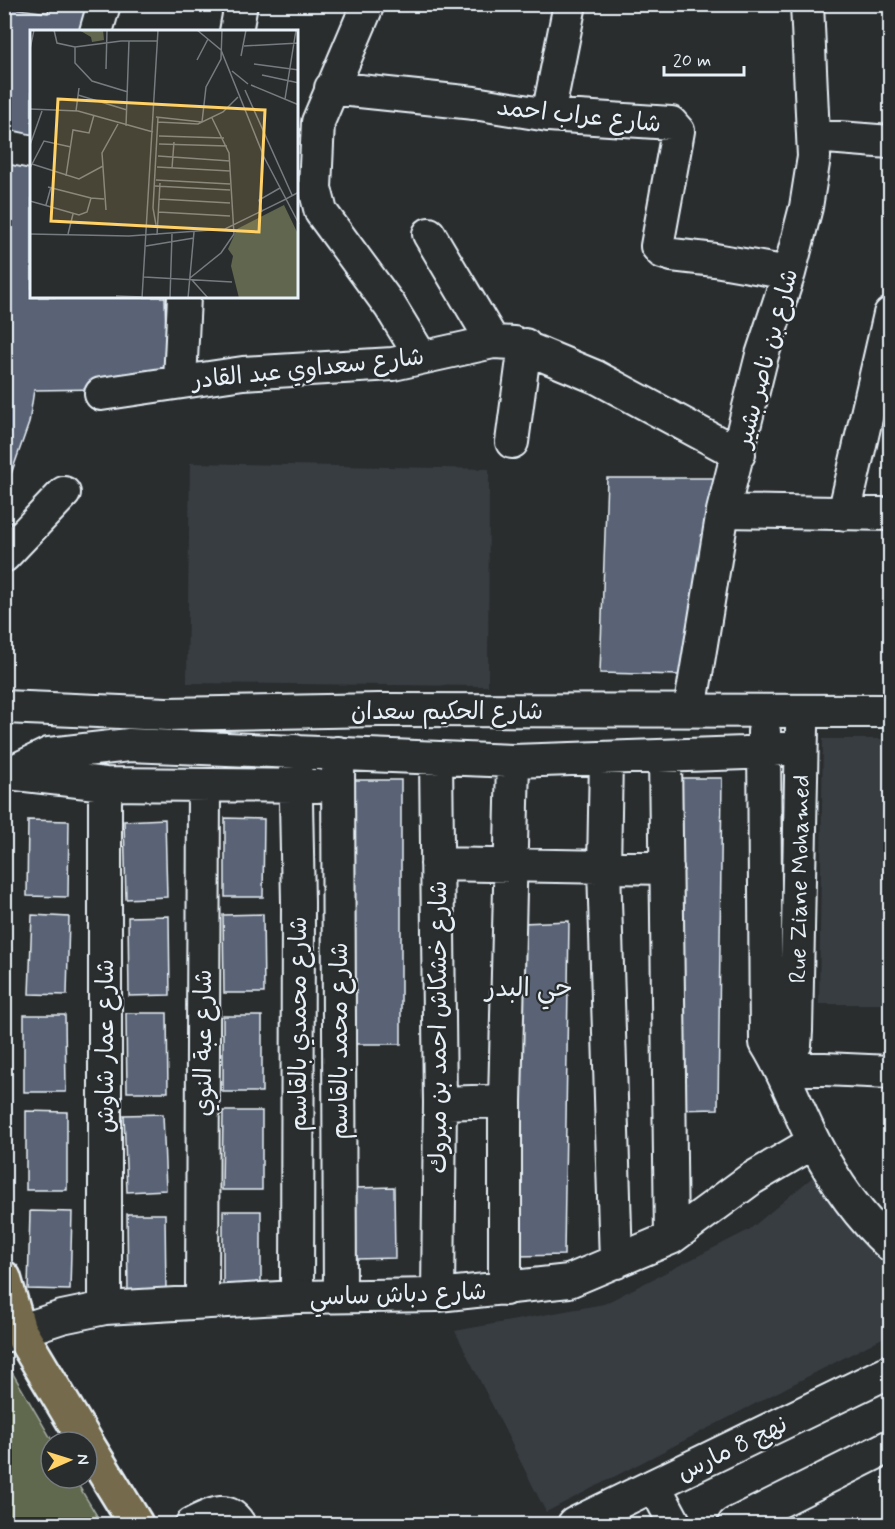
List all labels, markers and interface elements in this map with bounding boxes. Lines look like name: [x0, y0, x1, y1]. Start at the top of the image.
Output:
inset map: [30, 30, 298, 298]
scale bar: [664, 39, 744, 77]
text: 20 m: [673, 49, 711, 73]
street label: شارع عراب احمد: [495, 92, 663, 141]
street label: شارع بن ناصر بشير: [728, 266, 806, 453]
street label: شارع سعداوي عبد القادر: [189, 342, 426, 397]
street label: شارع الحكيم سعدان: [351, 697, 543, 729]
street label: Rue Ziane Mohamed: [783, 774, 818, 984]
street label: شارع خشكاش احمد بن مبروك: [424, 881, 455, 1173]
street label: شارع محمدي بالقاسم: [284, 916, 316, 1132]
street label: شارع محمد بالقاسم: [325, 943, 357, 1140]
street label: شارع عمار شاوش: [91, 959, 122, 1133]
street label: شارع عبة النوي: [189, 969, 220, 1117]
district label: حي البدر: [483, 972, 573, 1010]
street label: شارع دباش ساسي: [309, 1277, 487, 1318]
street label: نهج 8 مارس: [672, 1409, 793, 1489]
north arrow: [39, 1430, 99, 1490]
text: N: [72, 1453, 93, 1465]

